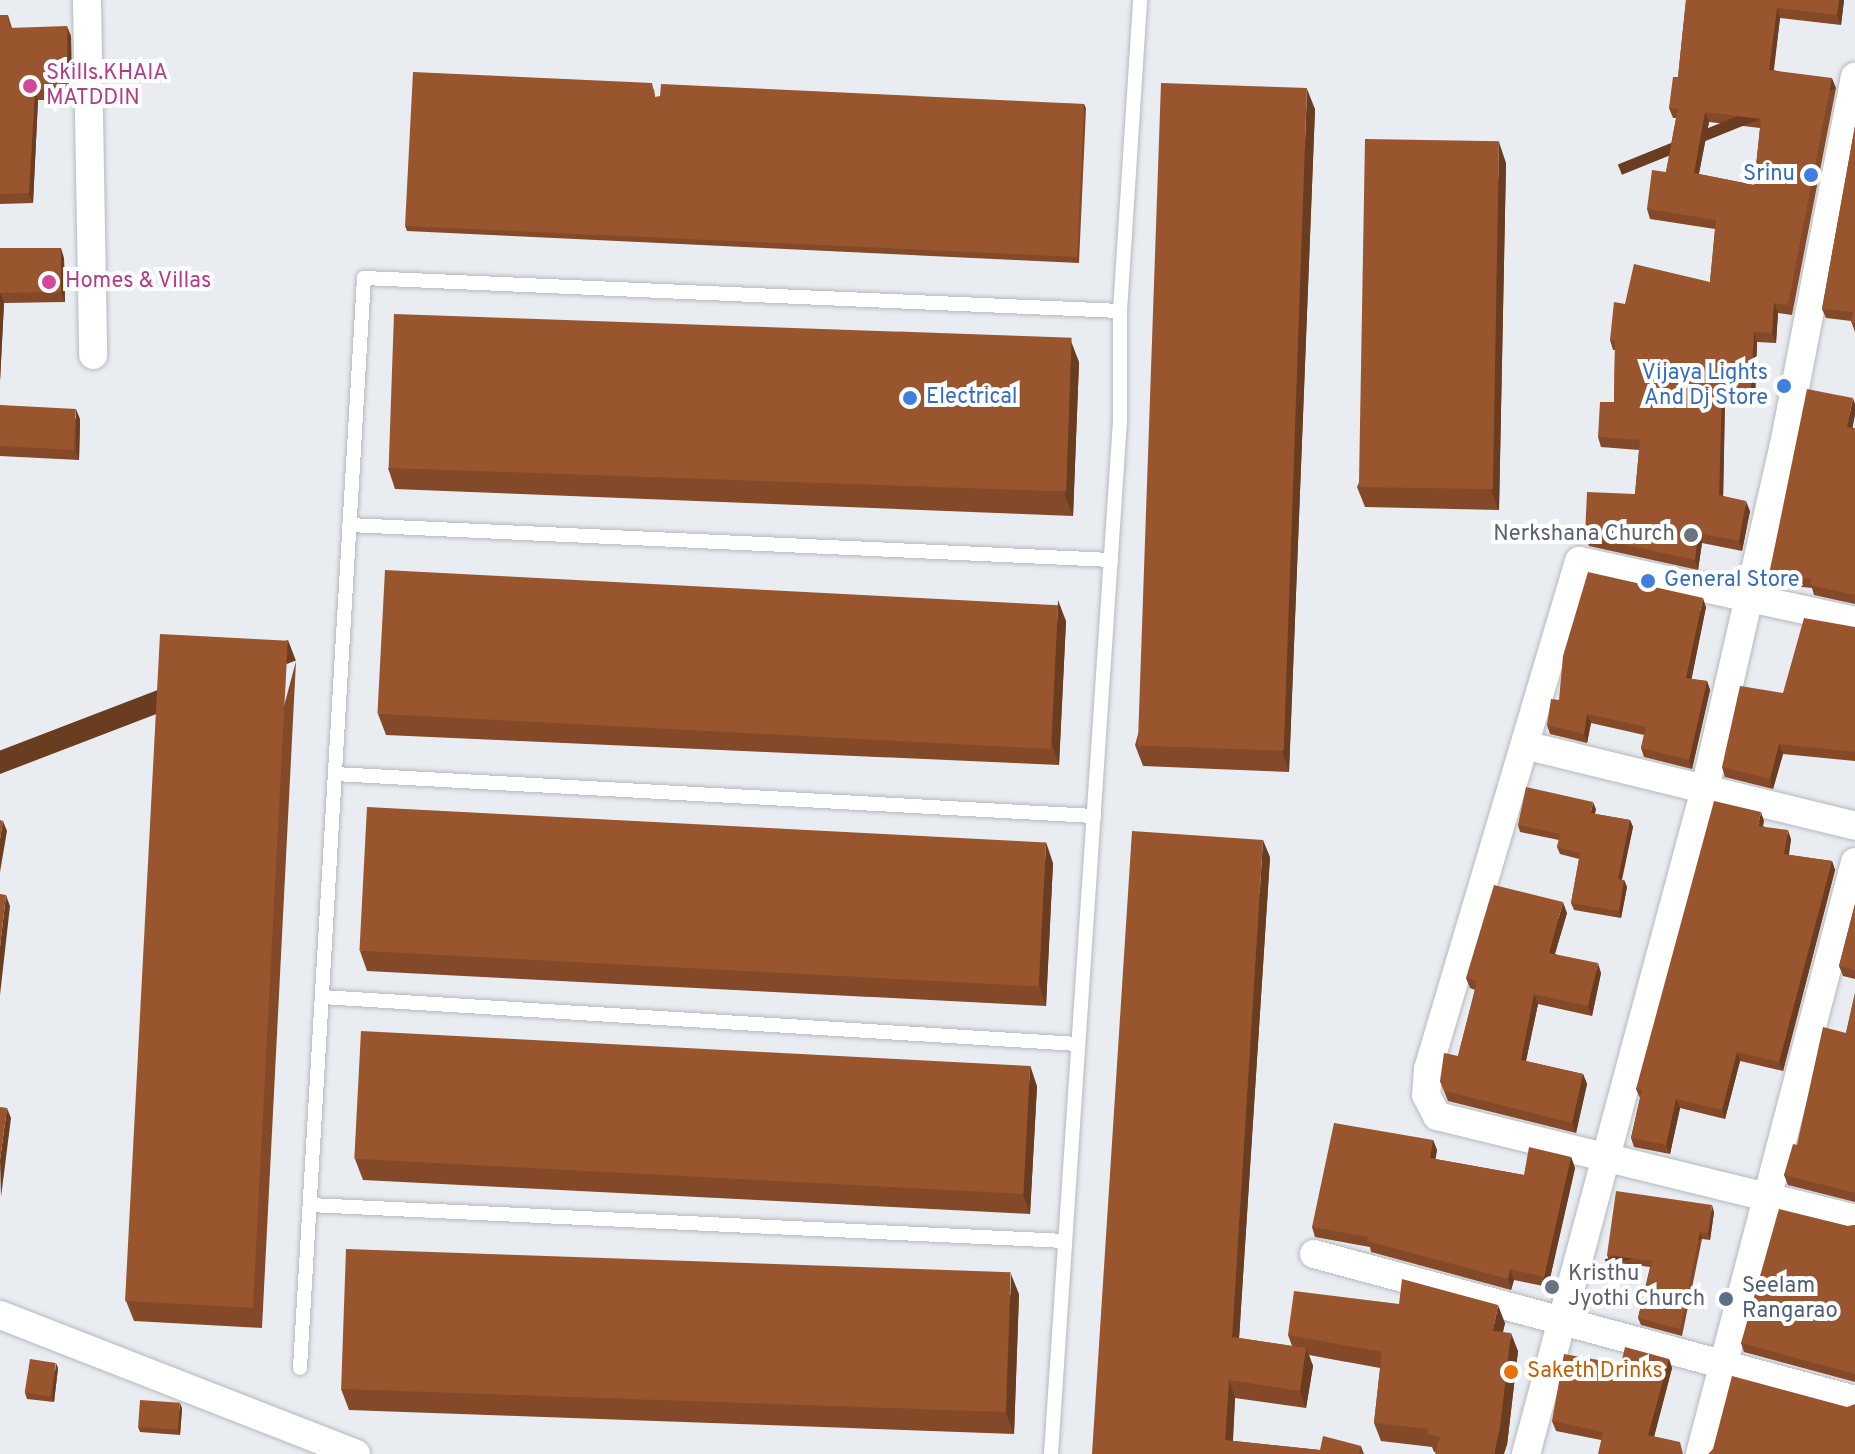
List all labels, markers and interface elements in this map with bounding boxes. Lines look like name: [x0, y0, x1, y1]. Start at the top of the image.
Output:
place label: Skills.KHAIA MATDDIN: [46, 60, 168, 112]
marker: Skills.KHAIA MATDDIN: [21, 77, 39, 95]
place label: Srinu: [1743, 162, 1795, 188]
marker: Srinu: [1802, 166, 1820, 184]
place label: Homes & Villas: [65, 269, 212, 295]
marker: Homes & Villas: [40, 273, 58, 291]
place label: Vijaya Lights And Dj Store: [1642, 360, 1768, 412]
marker: Vijaya Lights And Dj Store: [1775, 377, 1793, 395]
place label: Electrical: [926, 385, 1018, 411]
marker: Electrical: [901, 389, 919, 407]
place label: Nerkshana Church: [1493, 522, 1675, 548]
marker: Nerkshana Church: [1682, 526, 1700, 544]
place label: General Store: [1664, 568, 1800, 594]
marker: General Store: [1639, 572, 1657, 590]
place label: Kristhu Jyothi Church: [1568, 1261, 1705, 1312]
place label: Seelam Rangarao: [1742, 1273, 1838, 1324]
marker: Kristhu Jyothi Church: [1543, 1278, 1561, 1296]
marker: Seelam Rangarao: [1717, 1290, 1735, 1308]
place label: Saketh Drinks: [1527, 1359, 1663, 1385]
marker: Saketh Drinks: [1502, 1363, 1520, 1381]

